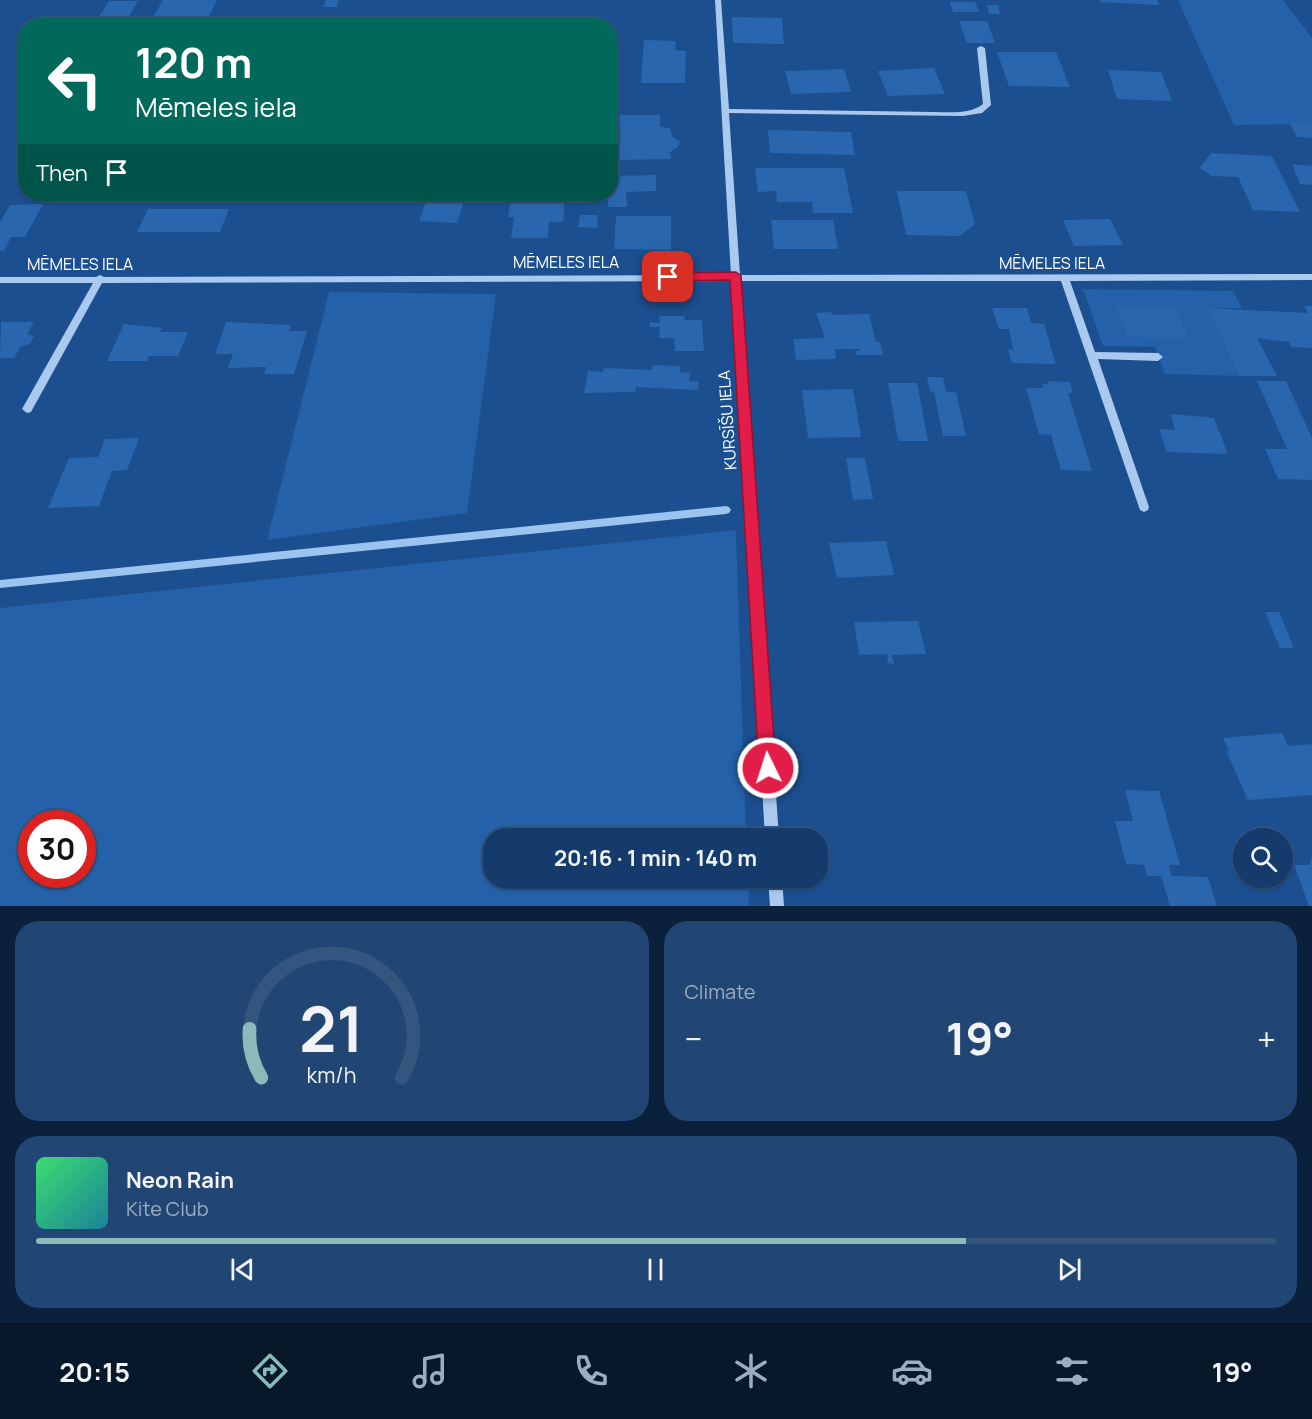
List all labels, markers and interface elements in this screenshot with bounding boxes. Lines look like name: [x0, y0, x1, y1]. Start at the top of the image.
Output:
text: 120 m: [135, 33, 252, 91]
icon: left: [36, 42, 114, 120]
text: Mēmeles iela: [135, 88, 297, 125]
icon: arrive: [100, 156, 133, 189]
text: Then: [36, 158, 88, 188]
street label: MĒMELES IELA: [513, 251, 619, 273]
pin: [642, 251, 693, 302]
street label: MĒMELES IELA: [999, 252, 1105, 274]
street label: MĒMELES IELA: [27, 253, 133, 275]
icon: arrive: [651, 260, 684, 293]
street label: KURSĪŠU IELA: [713, 369, 741, 471]
position arrow: [736, 736, 800, 800]
speed limit sign: 30: [18, 810, 96, 888]
map controls: [1233, 828, 1293, 888]
button: search: [1233, 828, 1293, 888]
text: 20:16 · 1 min · 140 m: [554, 843, 757, 873]
text: Climate: [685, 978, 756, 1005]
text: 21: [300, 985, 364, 1071]
text: 19°: [946, 1007, 1014, 1069]
text: −: [685, 1016, 702, 1061]
text: +: [1257, 1016, 1276, 1061]
text: km/h: [307, 1060, 357, 1089]
text: Neon Rain: [126, 1165, 234, 1195]
text: Kite Club: [126, 1195, 209, 1222]
icon: previous: [226, 1253, 259, 1286]
icon: pause: [639, 1253, 672, 1286]
icon: next: [1053, 1253, 1086, 1286]
icon: directions: [249, 1350, 291, 1392]
icon: music: [409, 1350, 451, 1392]
icon: phone: [570, 1350, 612, 1392]
icon: climate: [730, 1350, 772, 1392]
icon: car: [891, 1350, 933, 1392]
icon: filters: [1051, 1350, 1093, 1392]
text: 20:15: [59, 1353, 130, 1390]
text: 19°: [1212, 1353, 1253, 1390]

